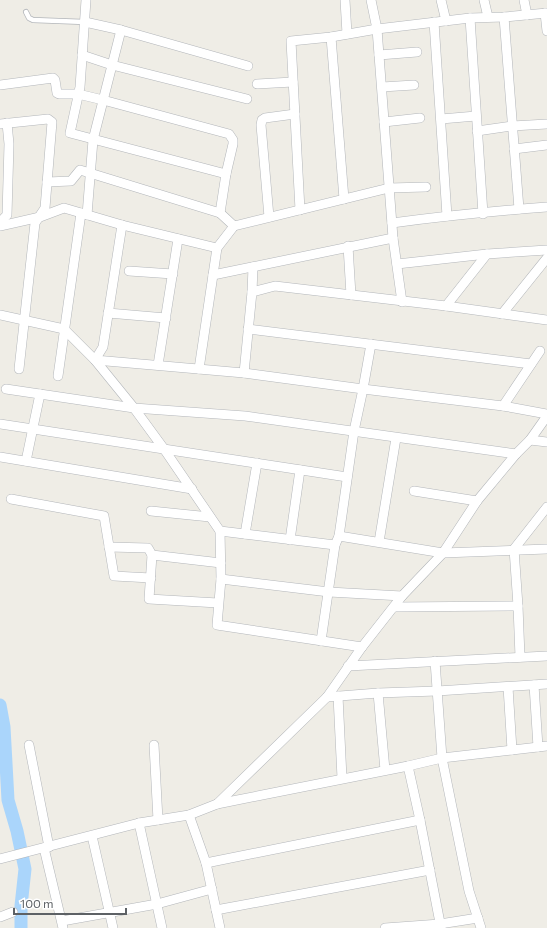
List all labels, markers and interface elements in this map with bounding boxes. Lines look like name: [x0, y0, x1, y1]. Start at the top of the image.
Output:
scale bar: [14, 890, 126, 916]
text: 100 m: [20, 896, 54, 910]

